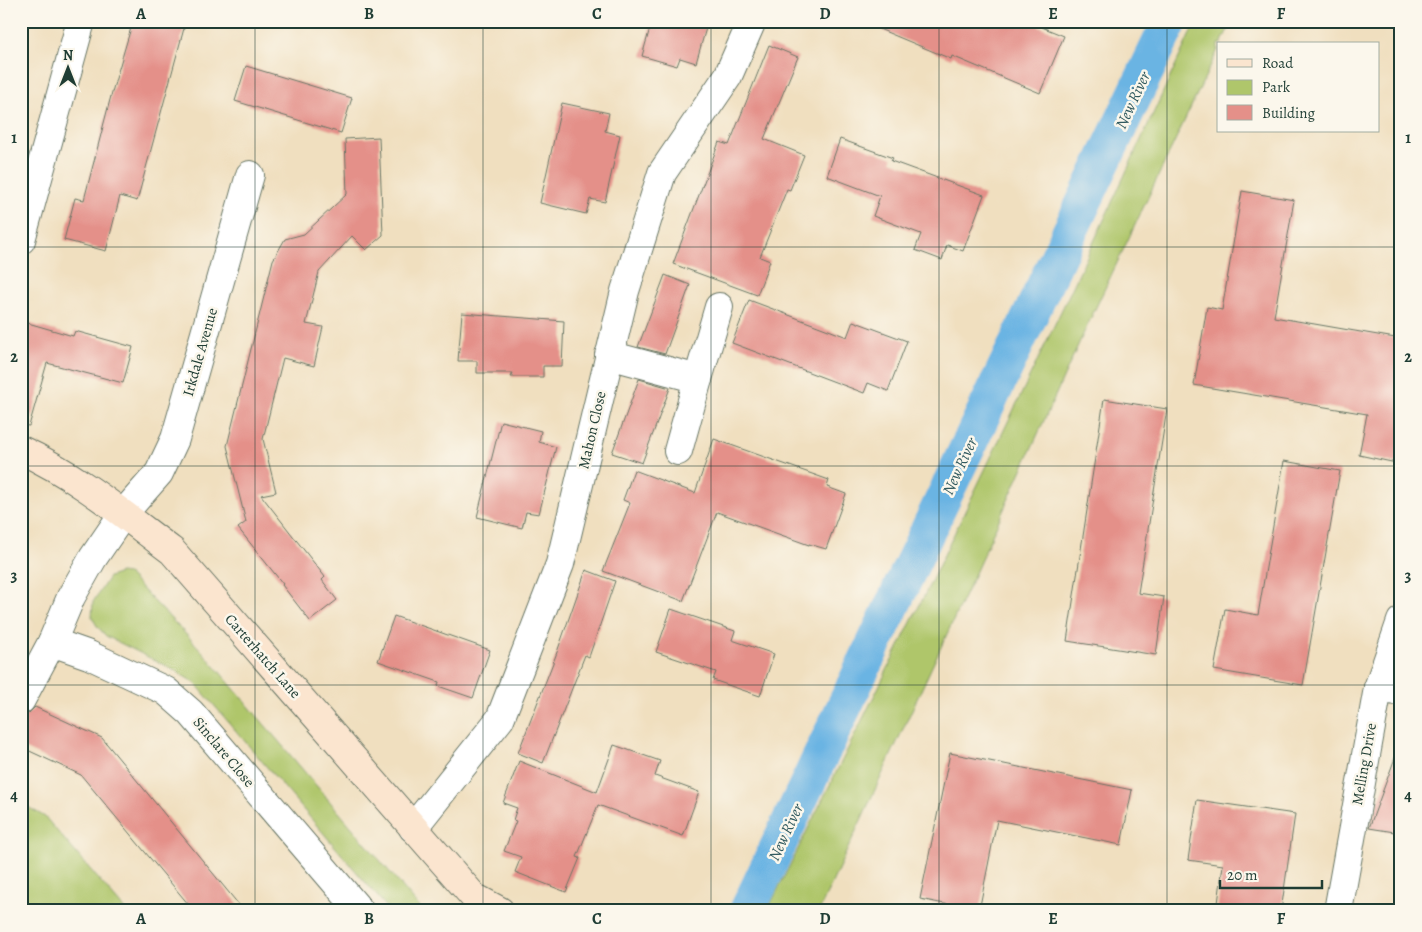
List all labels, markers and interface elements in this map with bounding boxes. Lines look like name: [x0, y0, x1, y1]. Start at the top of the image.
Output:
text: A: [135, 3, 147, 25]
text: B: [364, 3, 374, 25]
text: C: [592, 3, 602, 25]
text: D: [819, 3, 831, 25]
text: E: [1048, 3, 1058, 25]
text: F: [1277, 3, 1286, 25]
north arrow: [42, 42, 92, 92]
legend: [1217, 42, 1380, 132]
text: N: [63, 46, 73, 65]
text: Road: [1262, 53, 1294, 73]
water label: New River: [1110, 68, 1156, 133]
text: Park: [1262, 77, 1291, 97]
text: Building: [1262, 103, 1315, 123]
text: 1: [11, 127, 17, 149]
text: 1: [1405, 127, 1411, 149]
street label: Irkdale Avenue: [178, 305, 222, 399]
text: 2: [10, 346, 18, 368]
text: 2: [1404, 346, 1412, 368]
street label: Mahon Close: [573, 389, 611, 471]
water label: New River: [937, 434, 983, 499]
text: 3: [11, 565, 18, 587]
text: 3: [1405, 565, 1412, 587]
street label: Carterhatch Lane: [221, 609, 306, 703]
street label: Sinclare Close: [189, 713, 259, 792]
street label: Melling Drive: [1347, 721, 1381, 807]
text: 4: [10, 785, 18, 807]
text: 4: [1404, 785, 1412, 807]
water label: New River: [763, 800, 809, 865]
scale bar: [1220, 857, 1322, 889]
text: 20 m: [1227, 865, 1258, 885]
text: A: [135, 908, 147, 930]
text: B: [364, 908, 374, 930]
text: C: [592, 908, 602, 930]
text: D: [819, 908, 831, 930]
text: E: [1048, 908, 1058, 930]
text: F: [1277, 908, 1286, 930]

